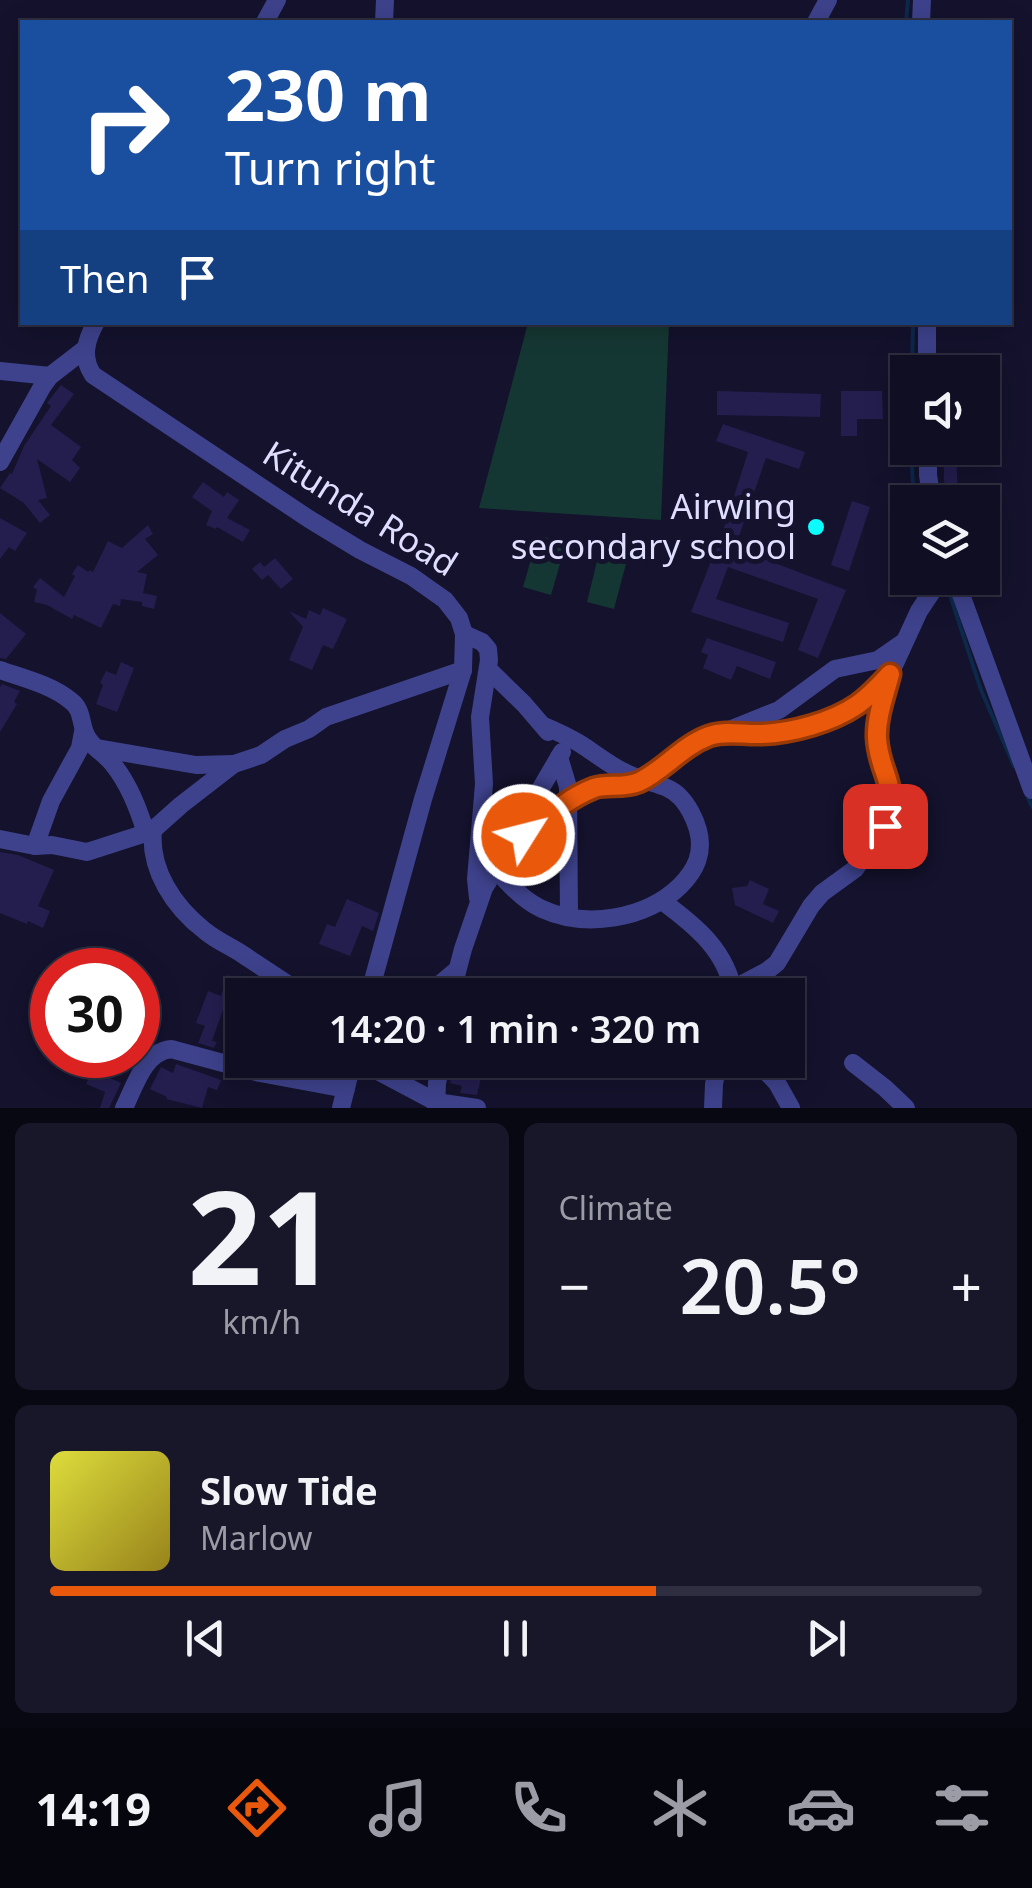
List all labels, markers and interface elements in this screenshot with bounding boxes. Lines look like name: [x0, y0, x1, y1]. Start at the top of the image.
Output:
text: 230 m: [225, 46, 432, 142]
icon: right: [60, 60, 190, 190]
text: Turn right: [225, 137, 436, 198]
icon: arrive: [170, 250, 225, 305]
text: Then: [60, 252, 150, 304]
map controls: [890, 355, 1000, 595]
button: sound: [890, 355, 1000, 465]
street label: Kitunda Road: [255, 429, 467, 586]
place label: Airwing secondary school: [511, 482, 796, 569]
button: layers: [890, 485, 1000, 595]
marker: Airwing secondary school: [805, 516, 827, 538]
position arrow: [472, 783, 576, 887]
pin: [843, 784, 928, 869]
icon: arrive: [858, 799, 913, 854]
speed limit sign: 30: [30, 948, 160, 1078]
text: 14:20 · 1 min · 320 m: [329, 1002, 701, 1054]
text: 21: [187, 1146, 336, 1323]
text: Climate: [559, 1186, 673, 1229]
text: 20.5°: [680, 1234, 861, 1336]
text: −: [559, 1248, 590, 1323]
text: +: [951, 1248, 982, 1323]
text: km/h: [222, 1300, 301, 1343]
text: Slow Tide: [200, 1464, 378, 1516]
text: Marlow: [200, 1516, 312, 1559]
icon: previous: [178, 1611, 233, 1666]
icon: pause: [488, 1611, 543, 1666]
icon: next: [799, 1611, 854, 1666]
icon: directions: [222, 1773, 292, 1843]
icon: music: [363, 1773, 433, 1843]
icon: phone: [504, 1773, 574, 1843]
icon: climate: [645, 1773, 715, 1843]
icon: car: [786, 1773, 856, 1843]
icon: filters: [927, 1773, 997, 1843]
text: 14:19: [35, 1778, 151, 1839]

